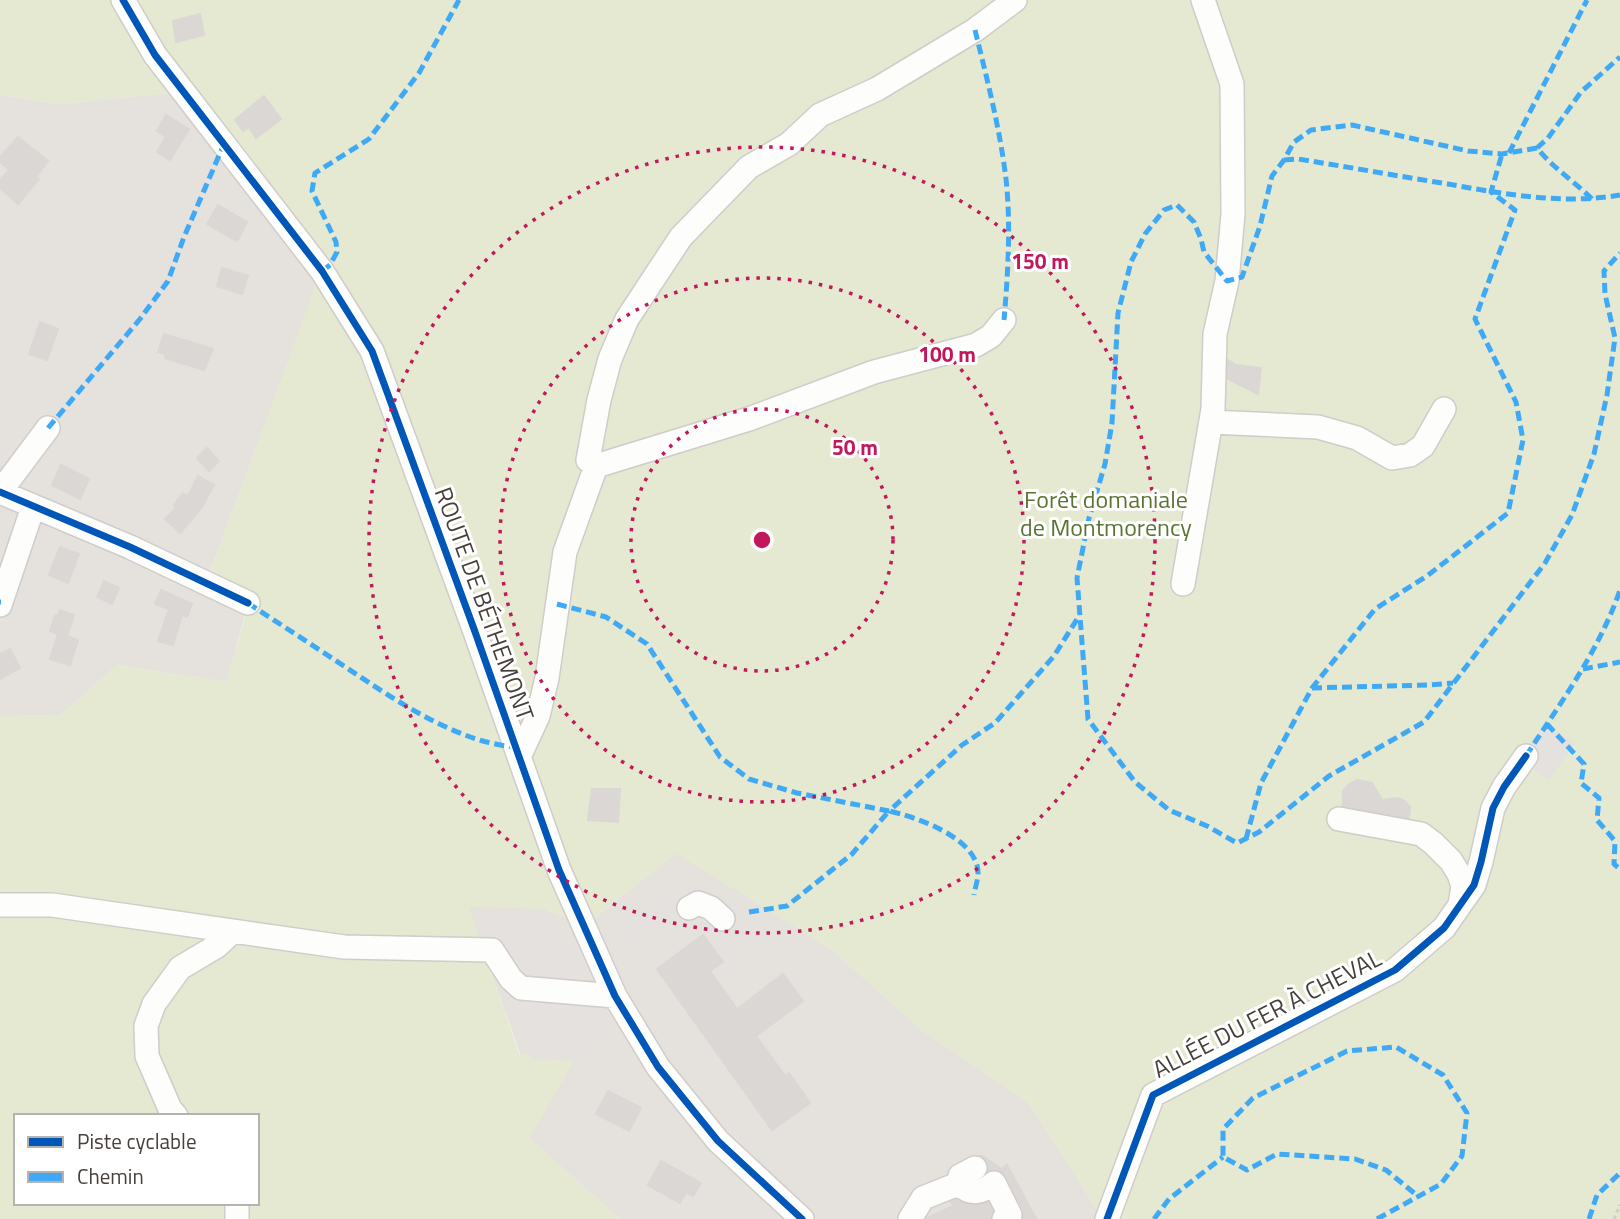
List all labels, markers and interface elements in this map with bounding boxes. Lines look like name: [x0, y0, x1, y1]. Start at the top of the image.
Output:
text: 150 m: [1011, 245, 1069, 277]
text: 100 m: [918, 338, 976, 370]
text: 50 m: [832, 431, 878, 463]
park label: Forêt domaniale de Montmorency: [1020, 481, 1192, 545]
street label: ROUTE DE BÉTHEMONT: [426, 482, 544, 726]
centre of rings: [750, 528, 774, 552]
street label: ALLÉE DU FER À CHEVAL: [1146, 940, 1388, 1086]
legend: [14, 1114, 259, 1205]
text: Piste cyclable: [77, 1125, 197, 1157]
text: Chemin: [77, 1160, 144, 1192]

